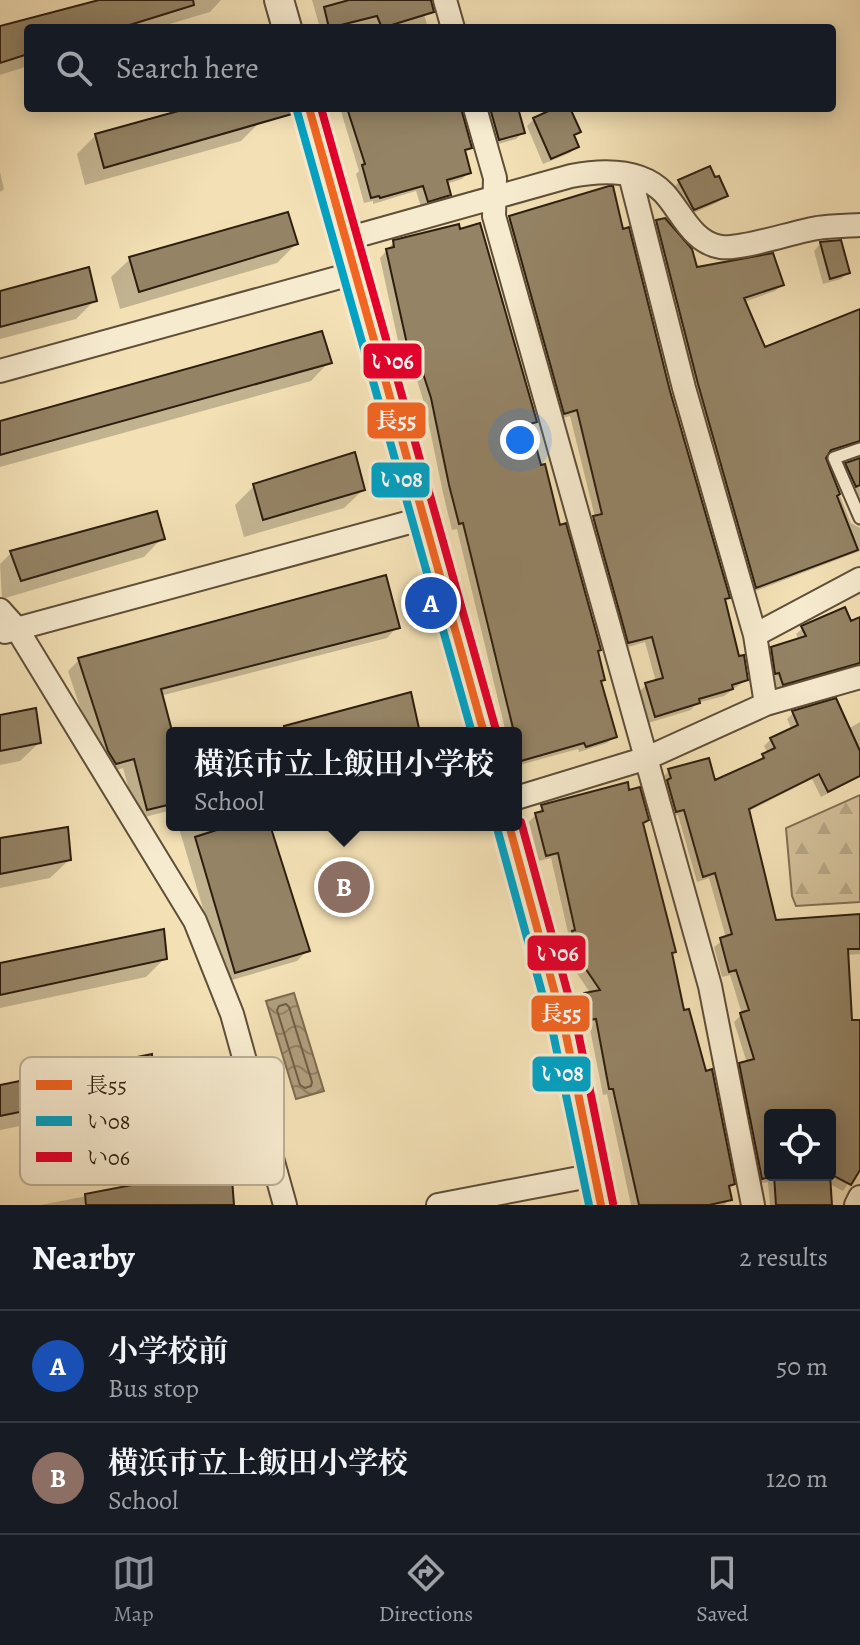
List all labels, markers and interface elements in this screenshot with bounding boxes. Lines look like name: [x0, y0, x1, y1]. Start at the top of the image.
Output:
search box: [24, 24, 836, 112]
icon: search: [52, 46, 96, 90]
text: Search here: [116, 48, 259, 88]
line badge: い06: [362, 342, 423, 380]
text: い06: [370, 347, 414, 377]
line badge: 長55: [366, 401, 427, 440]
text: 長55: [376, 406, 416, 436]
your location: [500, 420, 540, 460]
line badge: い08: [370, 461, 431, 499]
text: い08: [379, 465, 423, 495]
pin: A: [405, 573, 457, 633]
popup: [166, 727, 522, 831]
text: 横浜市立上飯田小学校: [194, 744, 494, 784]
text: School: [194, 784, 264, 819]
pin: B: [318, 857, 370, 917]
line badge: い06: [526, 934, 587, 972]
text: い06: [535, 939, 579, 969]
line badge: 長55: [530, 994, 591, 1033]
text: 長55: [541, 999, 581, 1029]
line badge: い08: [531, 1055, 592, 1093]
legend: [20, 1057, 284, 1185]
text: い08: [540, 1059, 584, 1089]
text: 長55: [86, 1071, 127, 1101]
text: い08: [86, 1107, 130, 1137]
map controls: [764, 1109, 836, 1181]
button: locate: [764, 1109, 836, 1181]
text: い06: [86, 1143, 130, 1173]
text: Nearby: [32, 1234, 135, 1281]
text: 2 results: [739, 1240, 828, 1275]
text: 小学校前: [108, 1331, 228, 1371]
text: A: [50, 1349, 66, 1384]
text: 50 m: [776, 1349, 828, 1384]
text: Bus stop: [108, 1371, 199, 1406]
text: 横浜市立上飯田小学校: [108, 1443, 408, 1483]
text: B: [50, 1461, 66, 1496]
text: 120 m: [766, 1461, 828, 1496]
text: School: [108, 1483, 178, 1518]
tab: Map: [112, 1551, 156, 1629]
tab: Directions: [379, 1551, 473, 1629]
tab: Saved: [696, 1551, 748, 1629]

